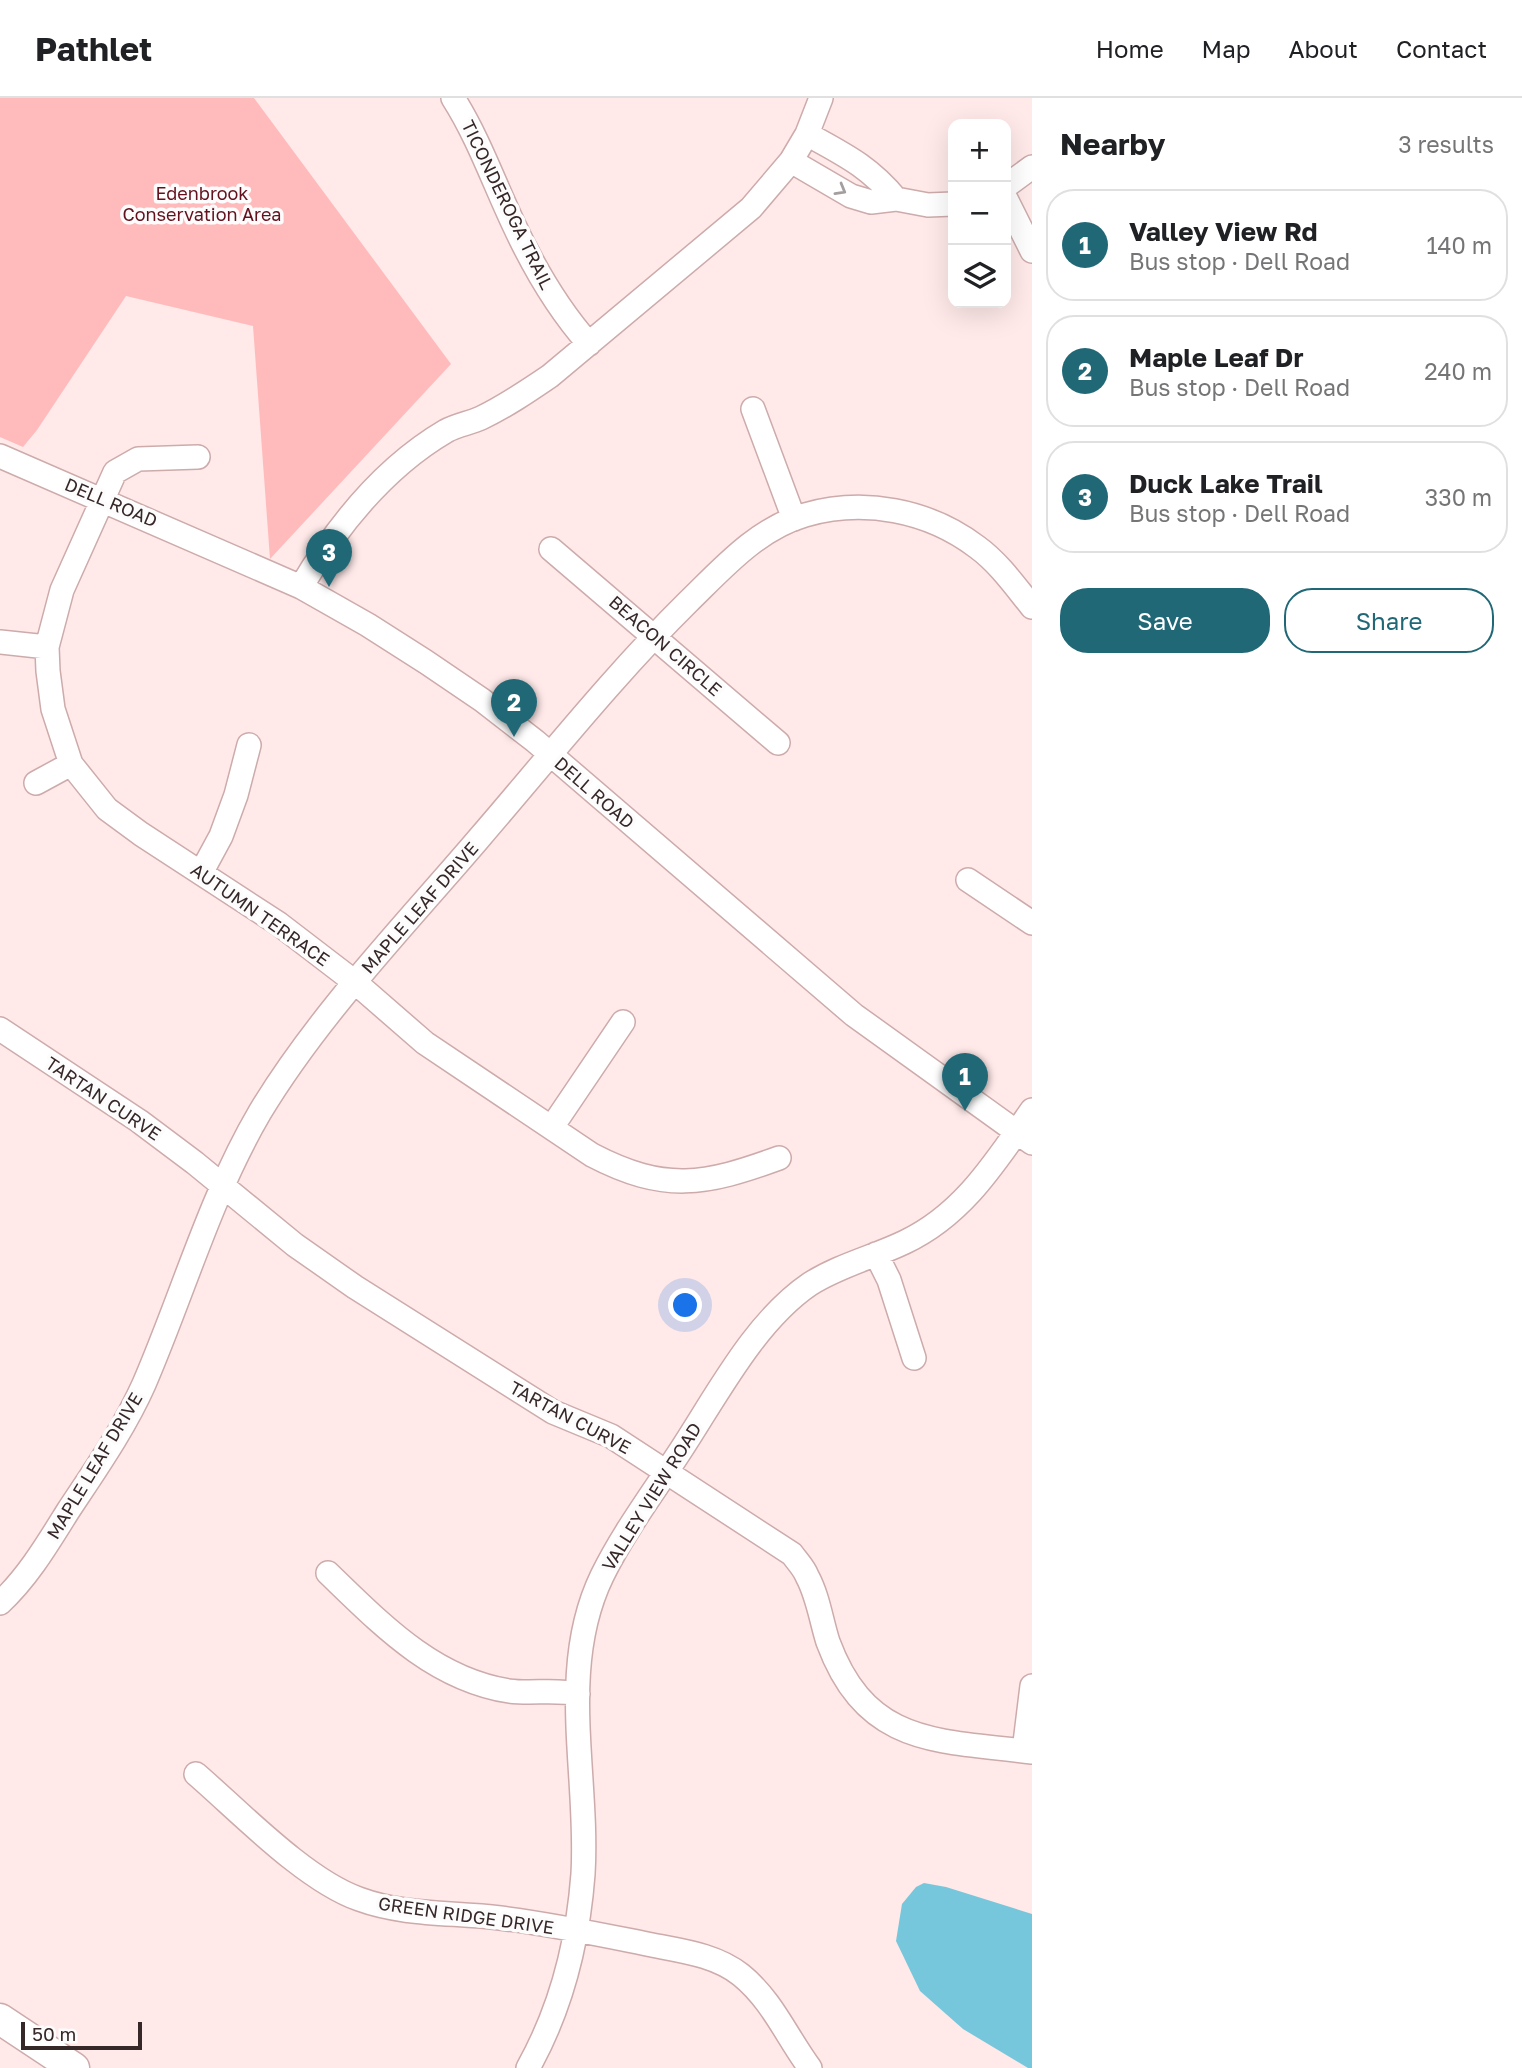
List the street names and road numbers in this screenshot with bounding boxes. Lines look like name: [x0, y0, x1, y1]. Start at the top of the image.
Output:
street label: TICONDEROGA TRAIL: [457, 116, 558, 293]
street label: DELL ROAD: [62, 473, 161, 531]
street label: BEACON CIRCLE: [605, 590, 726, 700]
street label: DELL ROAD: [550, 752, 639, 833]
street label: MAPLE LEAF DRIVE: [356, 837, 482, 978]
street label: AUTUMN TERRACE: [187, 858, 334, 970]
street label: TARTAN CURVE: [42, 1052, 165, 1145]
street label: TARTAN CURVE: [506, 1376, 635, 1458]
street label: MAPLE LEAF DRIVE: [42, 1388, 147, 1543]
street label: VALLEY VIEW ROAD: [597, 1418, 706, 1575]
street label: GREEN RIDGE DRIVE: [377, 1892, 555, 1938]

